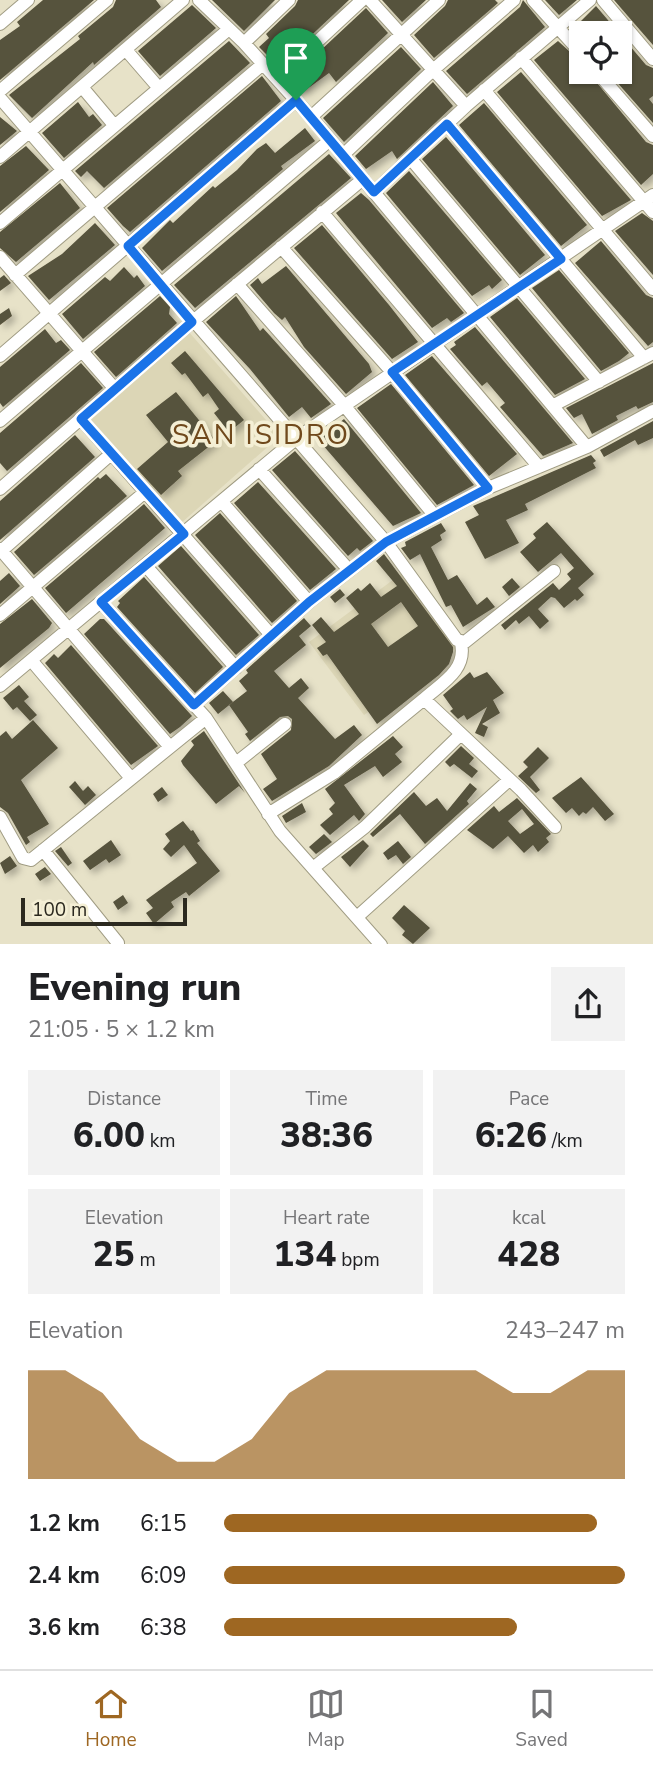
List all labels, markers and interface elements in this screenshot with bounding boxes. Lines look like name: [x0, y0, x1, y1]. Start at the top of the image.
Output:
map controls: [569, 21, 632, 84]
button: locate: [569, 21, 632, 84]
pin: [266, 28, 326, 100]
icon: arrive: [277, 39, 315, 77]
district label: SAN ISIDRO: [172, 416, 350, 454]
scale bar: [21, 895, 187, 927]
text: 100 m: [32, 897, 87, 923]
text: Evening run: [28, 962, 241, 1013]
button: share: [551, 967, 625, 1041]
text: 21:05 · 5 × 1.2 km: [28, 1014, 215, 1045]
text: Distance: [87, 1086, 161, 1112]
text: Time: [305, 1086, 348, 1112]
text: Pace: [509, 1086, 549, 1112]
text: 6.00: [73, 1112, 145, 1159]
text: 38:36: [280, 1112, 373, 1159]
text: 6:26: [475, 1112, 547, 1159]
text: km: [145, 1128, 176, 1154]
text: /km: [547, 1128, 583, 1154]
text: Elevation: [85, 1205, 164, 1231]
text: Heart rate: [283, 1205, 370, 1231]
text: kcal: [512, 1205, 546, 1231]
text: 25: [93, 1231, 135, 1278]
text: 134: [273, 1231, 336, 1278]
text: 428: [497, 1231, 560, 1278]
text: m: [135, 1247, 156, 1273]
text: bpm: [336, 1247, 380, 1273]
text: Elevation: [28, 1315, 123, 1346]
text: 243–247 m: [505, 1315, 625, 1346]
text: 1.2 km: [28, 1508, 100, 1539]
text: 6:15: [140, 1508, 187, 1539]
text: 2.4 km: [28, 1560, 100, 1591]
text: 6:09: [140, 1560, 187, 1591]
text: 3.6 km: [28, 1612, 100, 1643]
text: 6:38: [140, 1612, 187, 1643]
tab: Home: [85, 1685, 137, 1753]
tab: Map: [307, 1685, 345, 1753]
tab: Saved: [515, 1685, 568, 1753]

